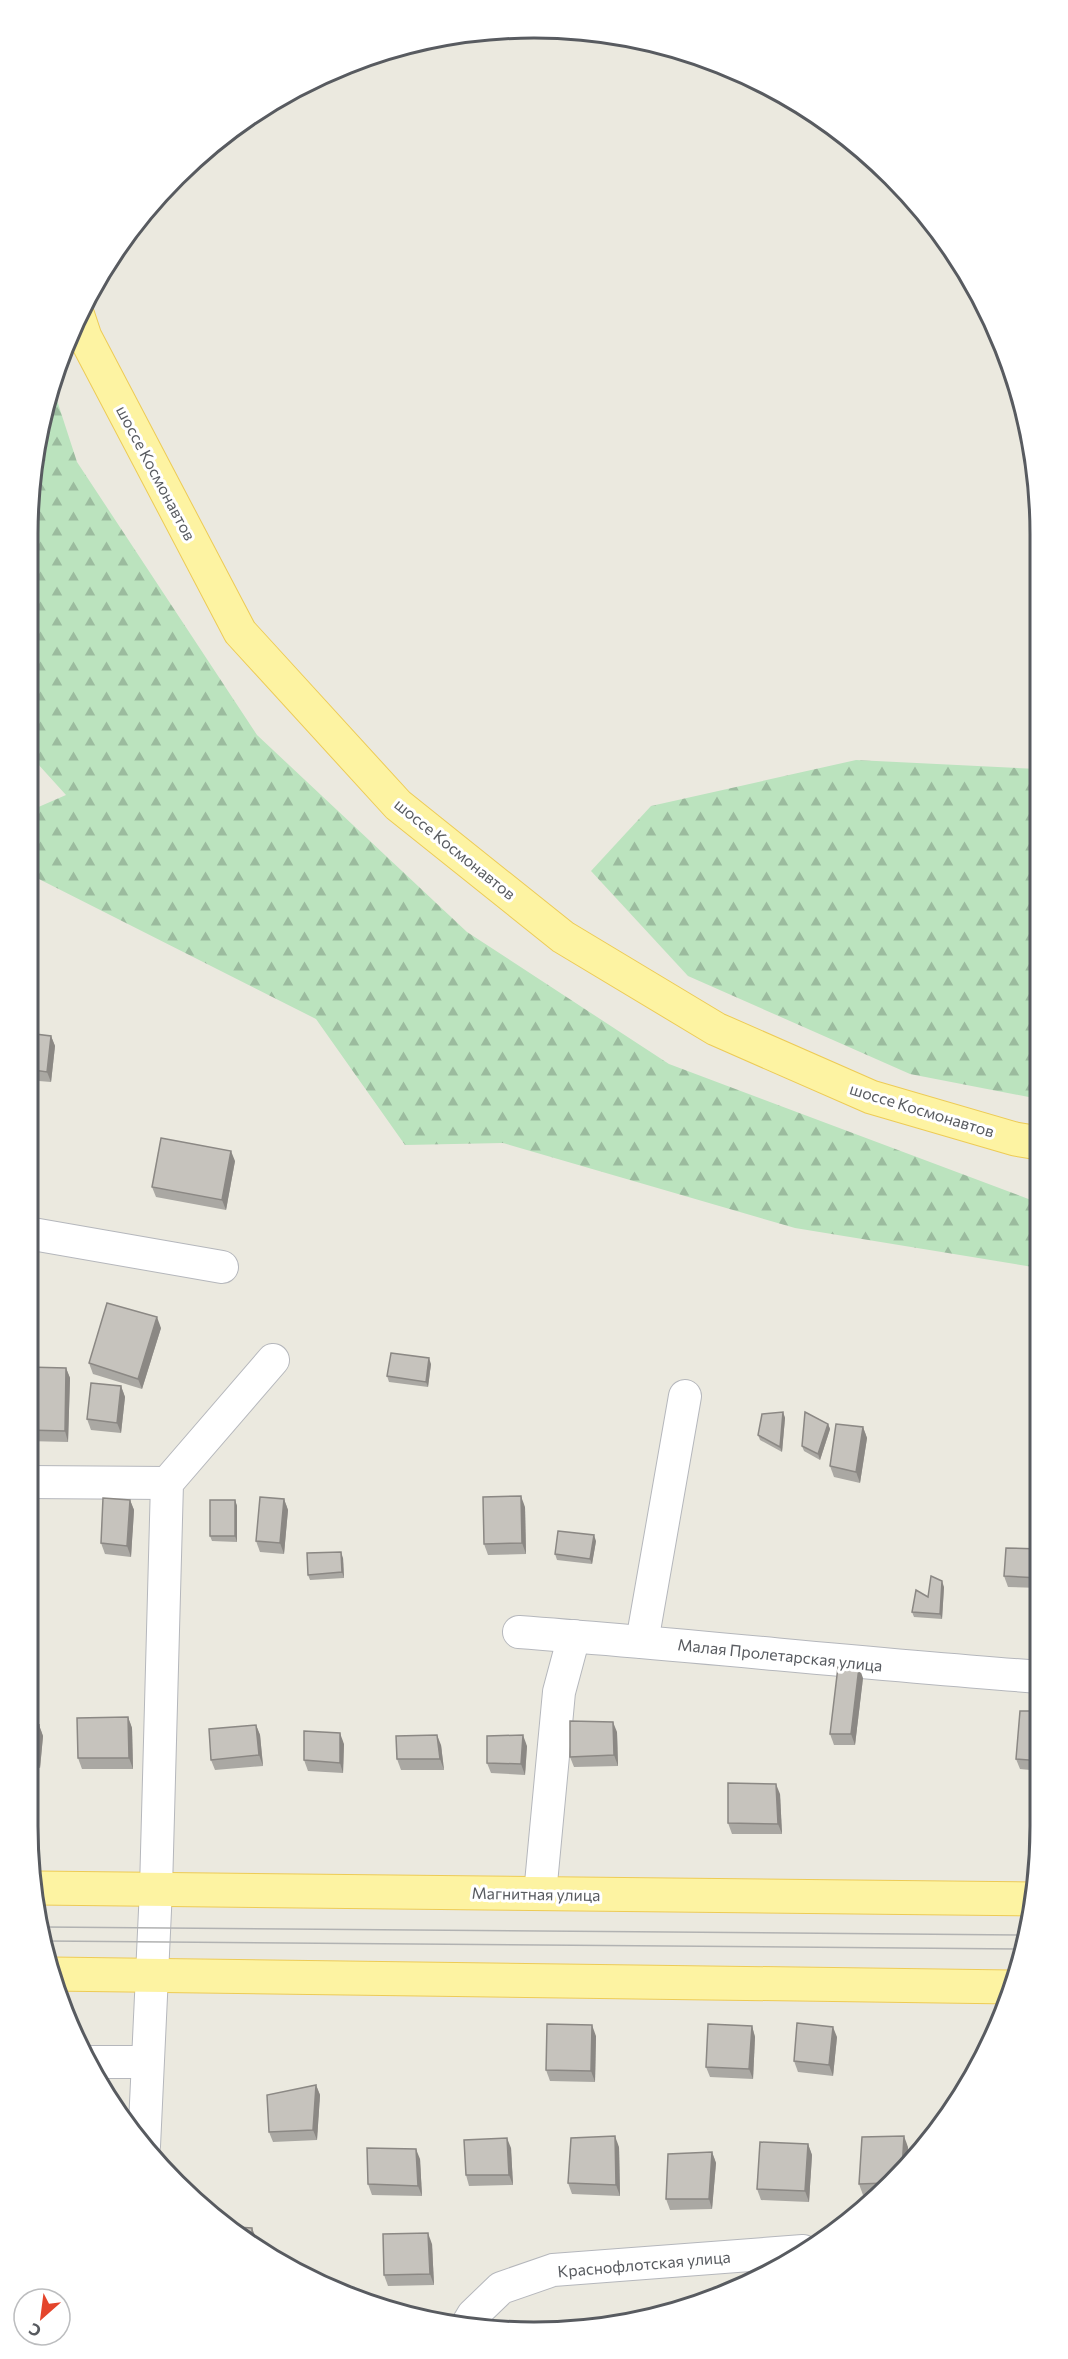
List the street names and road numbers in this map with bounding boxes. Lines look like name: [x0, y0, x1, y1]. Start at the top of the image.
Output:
street label: шоссе Космонавтов: [113, 402, 200, 543]
street label: шоссе Космонавтов: [391, 794, 520, 903]
street label: шоссе Космонавтов: [848, 1078, 997, 1141]
street label: Малая Пролетарская улица: [677, 1634, 884, 1675]
street label: Магнитная улица: [471, 1883, 601, 1904]
street label: Краснофлотская улица: [557, 2246, 731, 2281]

